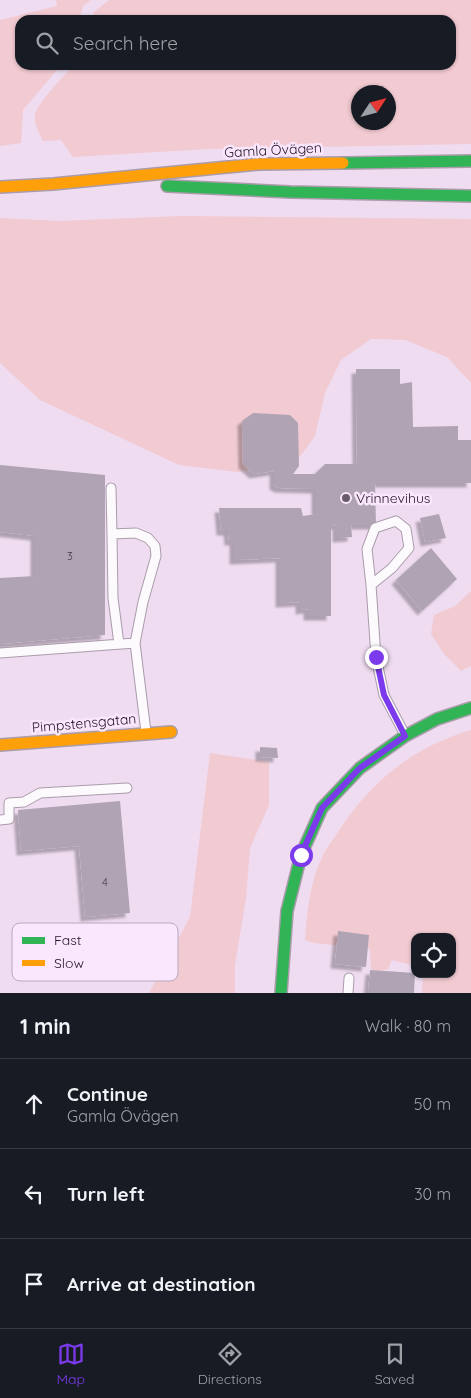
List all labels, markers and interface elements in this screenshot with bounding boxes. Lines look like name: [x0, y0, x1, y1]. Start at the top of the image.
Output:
search box: [15, 15, 456, 70]
icon: search: [33, 29, 61, 57]
text: Search here: [73, 31, 178, 55]
north arrow: [351, 85, 396, 130]
street label: Gamla Övägen: [224, 138, 322, 162]
place label: Vrinnevihus: [356, 489, 430, 507]
marker: Vrinnevihus: [340, 492, 352, 504]
house number: 3: [67, 549, 73, 563]
route end: [365, 646, 388, 669]
street label: Pimpstensgatan: [31, 709, 137, 737]
route start: [290, 844, 313, 867]
house number: 4: [102, 875, 108, 889]
legend: [12, 923, 178, 981]
text: Fast: [54, 931, 82, 949]
map controls: [411, 933, 456, 978]
button: locate: [411, 933, 456, 978]
text: Slow: [54, 954, 84, 972]
text: 1 min: [20, 1013, 71, 1039]
text: Walk · 80 m: [365, 1016, 451, 1036]
text: Continue: [67, 1082, 148, 1106]
icon: ahead: [20, 1090, 48, 1118]
text: 50 m: [414, 1094, 451, 1114]
text: Gamla Övägen: [67, 1106, 179, 1126]
icon: left: [20, 1180, 48, 1208]
text: Turn left: [67, 1182, 145, 1206]
text: 30 m: [414, 1184, 451, 1204]
icon: arrive: [20, 1270, 48, 1298]
text: Arrive at destination: [67, 1272, 256, 1296]
tab: Map: [56, 1340, 85, 1388]
tab: Directions: [198, 1340, 262, 1388]
tab: Saved: [375, 1340, 415, 1388]

